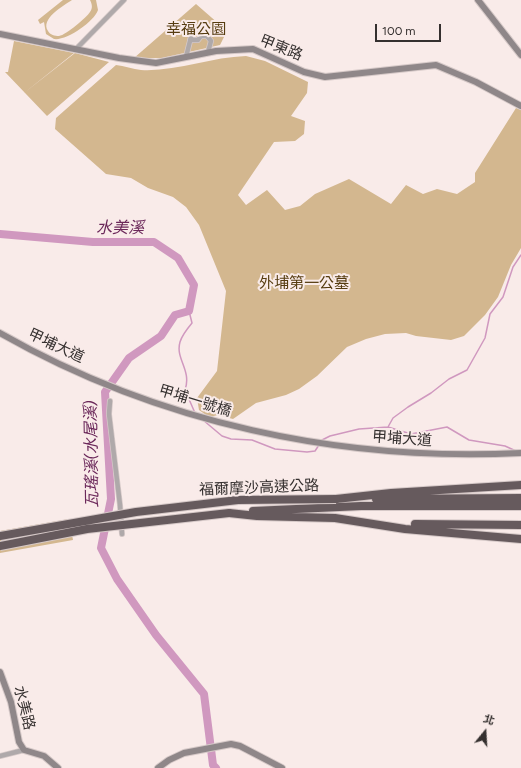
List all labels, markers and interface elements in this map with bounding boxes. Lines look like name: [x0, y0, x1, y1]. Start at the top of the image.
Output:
scale bar: [377, 16, 443, 42]
park label: 幸福公園: [166, 21, 226, 39]
text: 100 m: [382, 24, 416, 38]
street label: 甲東路: [257, 31, 305, 65]
water label: 水美溪: [96, 218, 144, 238]
park label: 外埔第一公墓: [259, 275, 349, 293]
street label: 甲埔大道: [25, 325, 87, 367]
street label: 甲埔一號橋: [157, 381, 233, 421]
water label: 瓦瑤溪(水尾溪): [81, 400, 103, 508]
street label: 甲埔大道: [371, 428, 433, 450]
street label: 福爾摩沙高速公路: [199, 477, 319, 499]
street label: 水美路: [10, 684, 38, 732]
north arrow: [465, 712, 505, 752]
text: 北: [482, 712, 496, 728]

